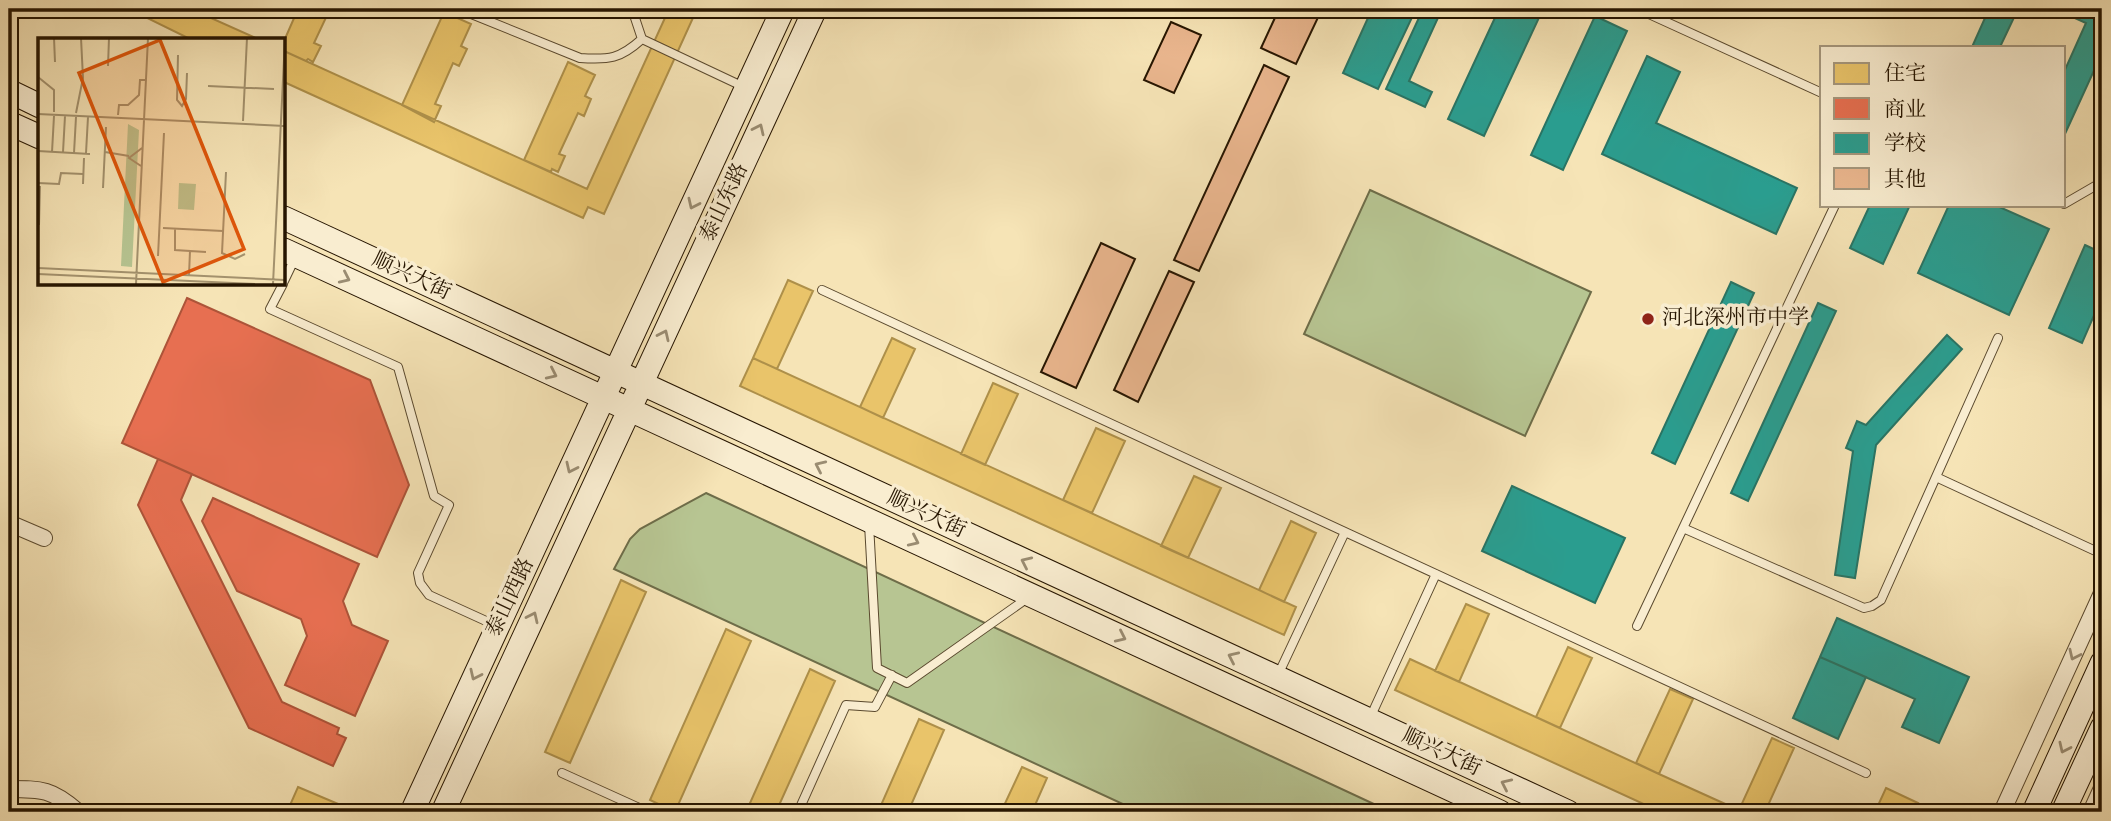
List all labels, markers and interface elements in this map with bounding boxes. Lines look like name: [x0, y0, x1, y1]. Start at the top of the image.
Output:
inset map: [38, 38, 285, 285]
legend: [1820, 46, 2066, 206]
text: 住宅: [1884, 60, 1926, 90]
text: 商业: [1884, 96, 1926, 126]
one-way arrow: [751, 123, 765, 136]
text: 学校: [1884, 130, 1926, 160]
street label: 泰山东路: [694, 159, 756, 247]
text: 其他: [1884, 166, 1926, 196]
one-way arrow: [687, 197, 701, 209]
street label: 顺兴大街: [367, 246, 455, 308]
one-way arrow: [338, 270, 351, 284]
place label: 河北深州市中学: [1662, 304, 1809, 334]
marker: 河北深州市中学: [1640, 311, 1656, 327]
one-way arrow: [656, 330, 670, 342]
one-way arrow: [545, 366, 557, 380]
one-way arrow: [565, 461, 579, 473]
one-way arrow: [815, 461, 827, 475]
street label: 顺兴大街: [882, 484, 970, 546]
one-way arrow: [907, 533, 919, 547]
street label: 泰山西路: [480, 554, 542, 642]
one-way arrow: [1021, 556, 1034, 570]
one-way arrow: [525, 612, 539, 624]
one-way arrow: [1113, 629, 1126, 643]
one-way arrow: [2068, 648, 2082, 660]
one-way arrow: [1228, 651, 1240, 665]
one-way arrow: [469, 668, 483, 680]
street label: 顺兴大街: [1397, 722, 1485, 784]
one-way arrow: [2058, 741, 2072, 753]
one-way arrow: [1501, 778, 1513, 792]

